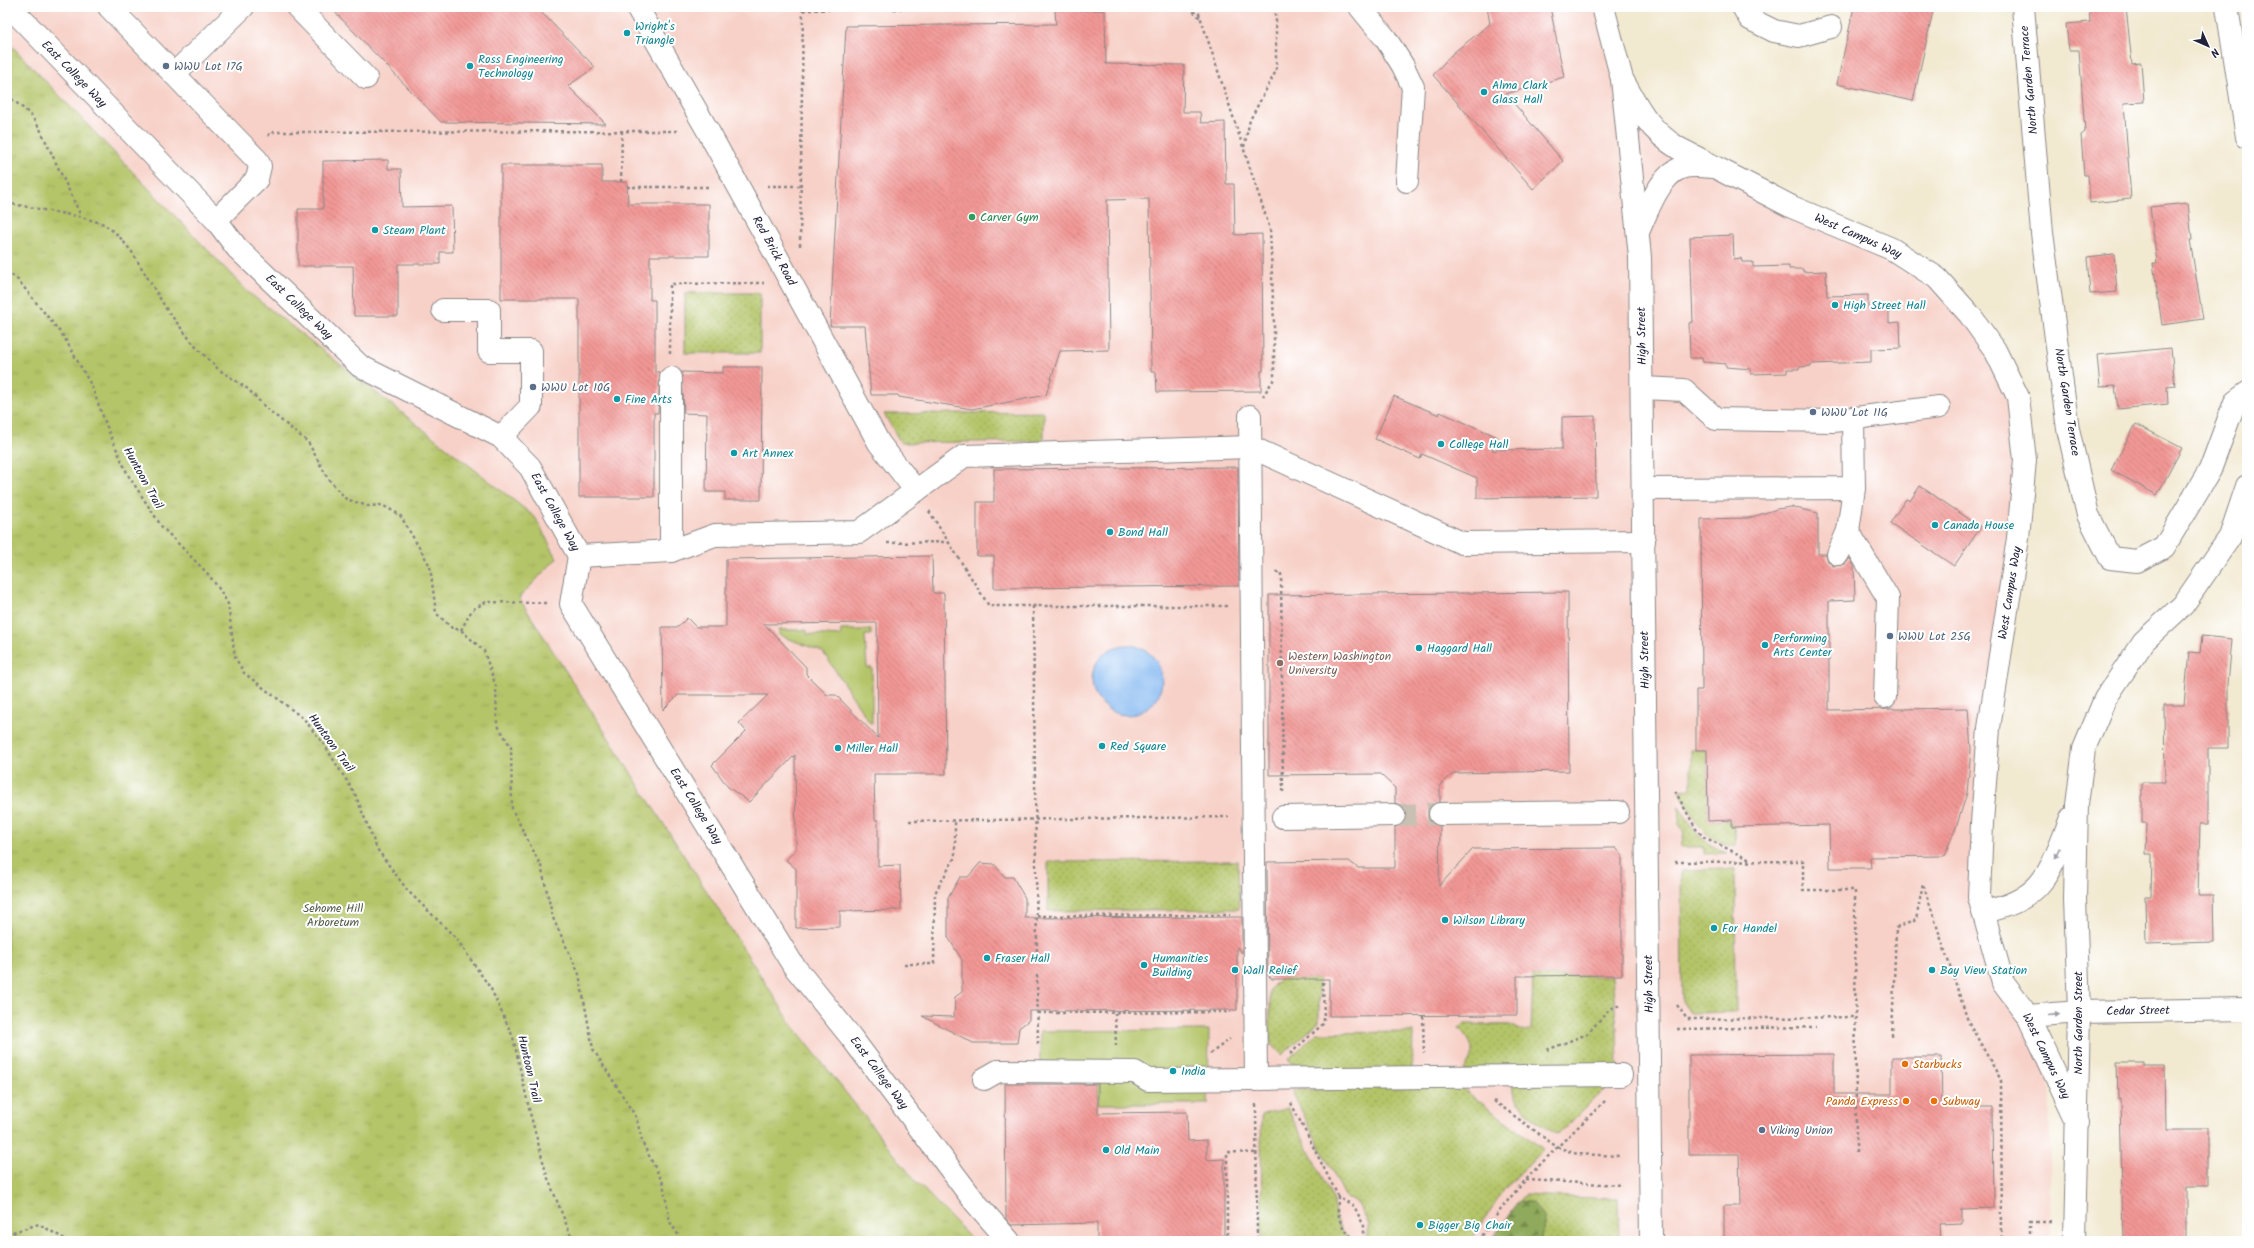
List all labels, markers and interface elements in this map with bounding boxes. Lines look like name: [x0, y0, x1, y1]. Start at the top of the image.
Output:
place label: Wright's Triangle: [635, 17, 675, 50]
street label: North Garden Terrace: [2015, 24, 2043, 135]
north arrow: [2188, 26, 2228, 66]
marker: Wright's Triangle: [622, 28, 632, 38]
street label: East College Way: [37, 36, 112, 112]
text: N: [2206, 44, 2223, 61]
place label: Ross Engineering Technology: [478, 50, 564, 83]
place label: WWU Lot 17G: [174, 57, 243, 76]
marker: WWU Lot 17G: [161, 61, 171, 71]
marker: Ross Engineering Technology: [465, 61, 475, 71]
place label: Alma Clark Glass Hall: [1492, 76, 1548, 109]
marker: Alma Clark Glass Hall: [1479, 87, 1489, 97]
place label: Carver Gym: [980, 208, 1039, 227]
street label: West Campus Way: [1811, 208, 1905, 264]
street label: Red Brick Road: [747, 212, 802, 290]
marker: Carver Gym: [967, 212, 977, 222]
place label: Steam Plant: [383, 221, 446, 240]
marker: Steam Plant: [370, 225, 380, 235]
street label: East College Way: [261, 270, 337, 345]
place label: High Street Hall: [1843, 296, 1926, 315]
marker: High Street Hall: [1830, 300, 1840, 310]
street label: High Street: [1632, 306, 1652, 365]
street label: North Garden Terrace: [2049, 347, 2085, 458]
place label: WWU Lot 10G: [541, 378, 610, 397]
marker: WWU Lot 10G: [528, 382, 538, 392]
place label: Fine Arts: [625, 390, 672, 409]
marker: Fine Arts: [612, 394, 622, 404]
place label: WWU Lot 11G: [1821, 403, 1888, 422]
marker: WWU Lot 11G: [1808, 407, 1818, 417]
place label: College Hall: [1449, 435, 1508, 454]
marker: College Hall: [1436, 439, 1446, 449]
street label: Huntoon Trail: [118, 443, 168, 513]
place label: Art Annex: [742, 444, 794, 463]
marker: Art Annex: [729, 448, 739, 458]
street label: East College Way: [525, 469, 585, 555]
place label: Canada House: [1943, 516, 2015, 535]
marker: Canada House: [1930, 520, 1940, 530]
place label: Bond Hall: [1118, 523, 1168, 542]
marker: Bond Hall: [1105, 527, 1115, 537]
street label: West Campus Way: [1993, 545, 2027, 641]
place label: WWU Lot 25G: [1898, 627, 1971, 646]
place label: Performing Arts Center: [1773, 629, 1833, 662]
street label: High Street: [1635, 630, 1655, 689]
marker: WWU Lot 25G: [1885, 631, 1895, 641]
place label: Haggard Hall: [1427, 639, 1492, 658]
marker: Performing Arts Center: [1760, 640, 1770, 650]
marker: Haggard Hall: [1414, 643, 1424, 653]
place label: Western Washington University: [1288, 647, 1391, 680]
marker: Western Washington University: [1275, 658, 1285, 668]
street label: Huntoon Trail: [303, 710, 359, 776]
place label: Red Square: [1110, 737, 1167, 756]
place label: Miller Hall: [846, 739, 898, 758]
marker: Red Square: [1097, 741, 1107, 751]
marker: Miller Hall: [833, 743, 843, 753]
street label: East College Way: [665, 764, 727, 849]
one-way arrow: [2054, 848, 2060, 859]
park label: Sehome Hill Arboretum: [303, 899, 363, 932]
place label: Wilson Library: [1453, 911, 1525, 930]
marker: Wilson Library: [1440, 915, 1450, 925]
place label: For Handel: [1722, 919, 1777, 938]
marker: For Handel: [1709, 923, 1719, 933]
place label: Fraser Hall: [995, 949, 1050, 968]
place label: Humanities Building: [1152, 949, 1208, 982]
marker: Fraser Hall: [982, 953, 992, 963]
street label: High Street: [1639, 954, 1659, 1013]
marker: Humanities Building: [1139, 960, 1149, 970]
place label: Wall Relief: [1243, 961, 1298, 980]
place label: Bay View Station: [1940, 961, 2027, 980]
marker: Wall Relief: [1230, 965, 1240, 975]
marker: Bay View Station: [1927, 965, 1937, 975]
street label: North Garden Street: [2069, 971, 2088, 1075]
street label: Cedar Street: [2106, 1001, 2170, 1021]
street label: West Campus Way: [2017, 1010, 2075, 1103]
one-way arrow: [2048, 1011, 2060, 1017]
street label: East College Way: [845, 1032, 913, 1114]
street label: Huntoon Trail: [512, 1033, 546, 1105]
place label: Starbucks: [1913, 1055, 1962, 1074]
marker: Starbucks: [1900, 1059, 1910, 1069]
place label: India: [1181, 1062, 1206, 1081]
marker: India: [1168, 1066, 1178, 1076]
place label: Panda Express: [1826, 1092, 1898, 1111]
place label: Subway: [1942, 1092, 1980, 1111]
marker: Panda Express: [1901, 1096, 1911, 1106]
marker: Subway: [1929, 1096, 1939, 1106]
place label: Viking Union: [1770, 1121, 1833, 1140]
marker: Viking Union: [1757, 1125, 1767, 1135]
place label: Old Main: [1114, 1141, 1159, 1160]
marker: Old Main: [1101, 1145, 1111, 1155]
place label: Bigger Big Chair: [1428, 1216, 1512, 1235]
marker: Bigger Big Chair: [1415, 1220, 1425, 1230]

